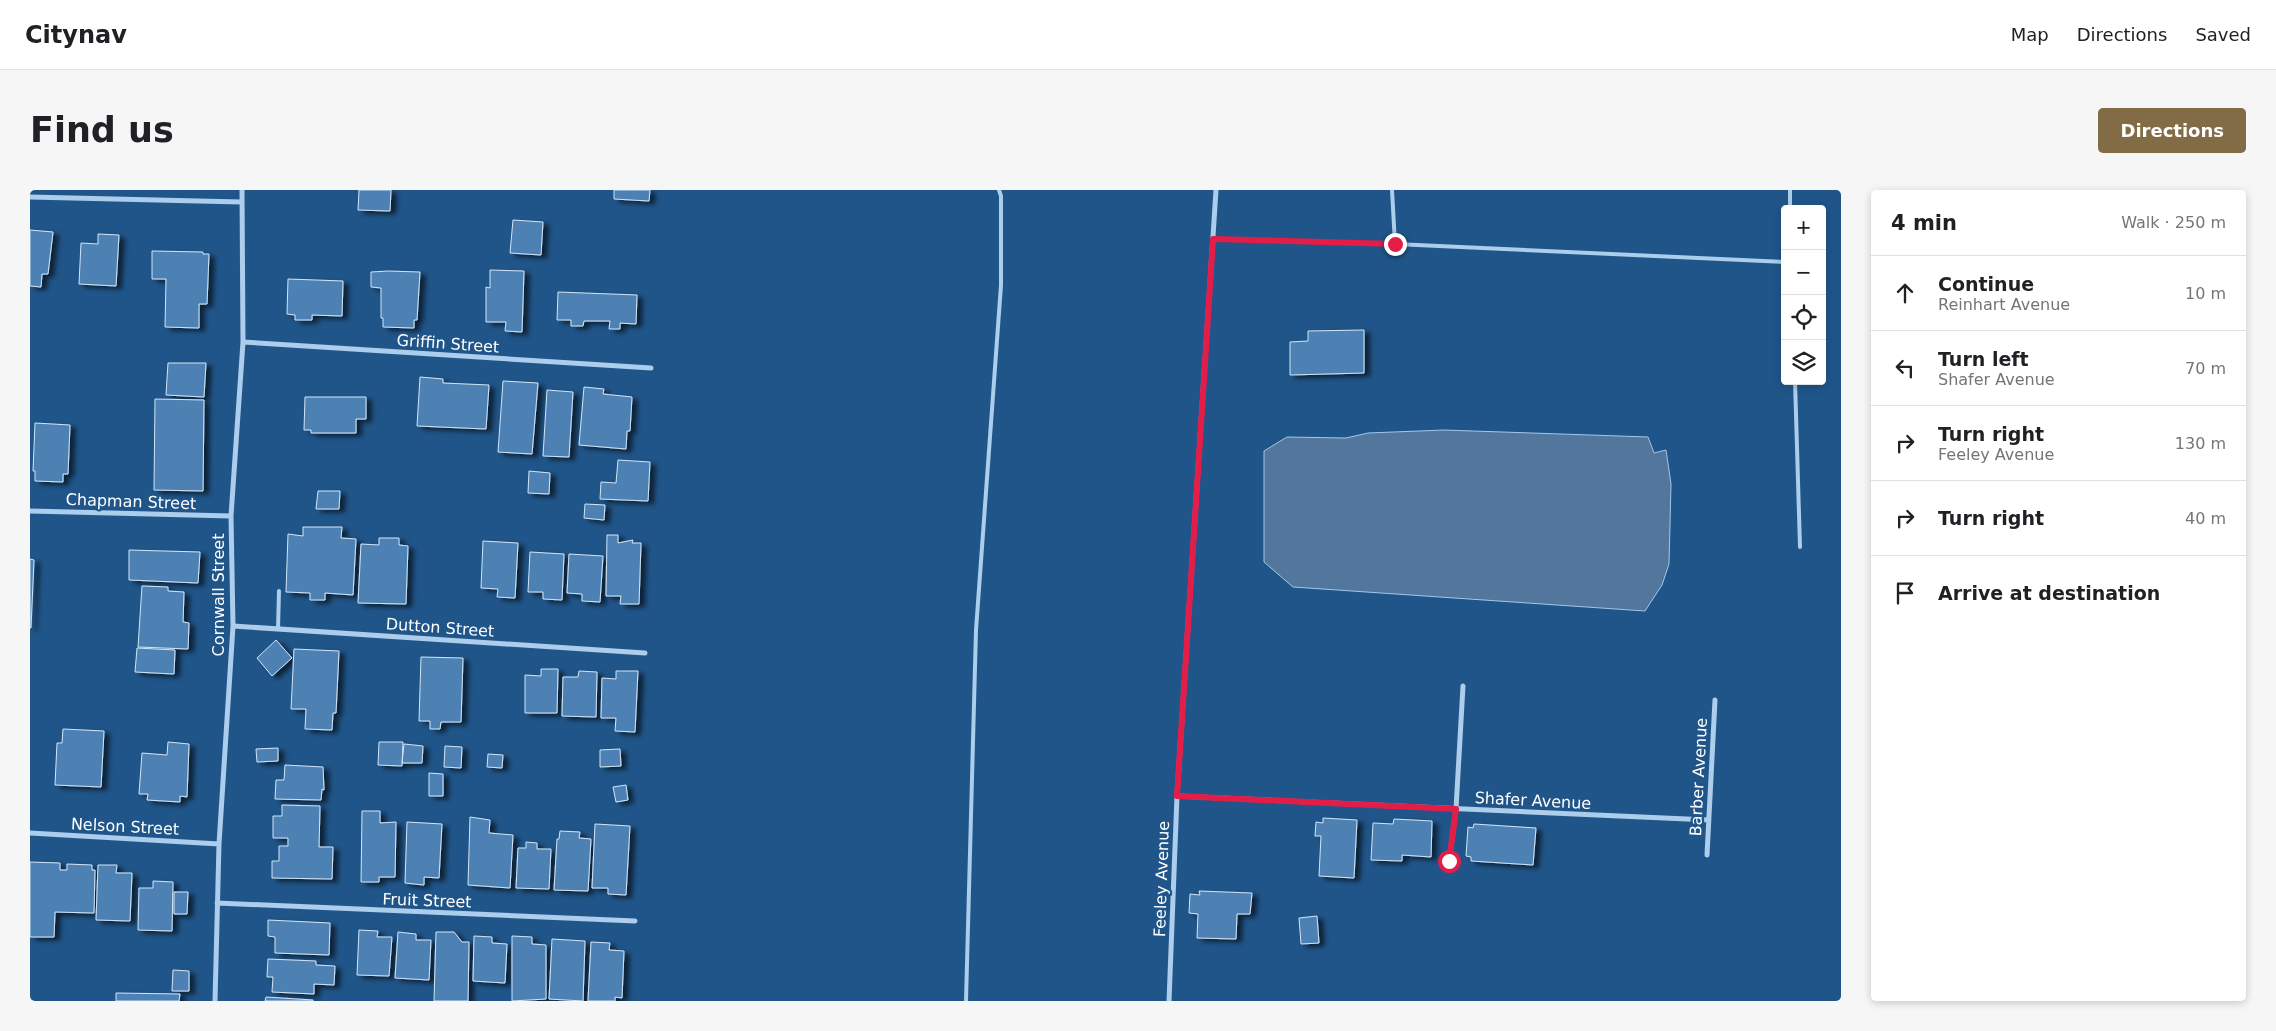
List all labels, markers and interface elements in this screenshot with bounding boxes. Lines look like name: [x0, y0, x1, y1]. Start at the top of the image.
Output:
text: Citynav: [25, 21, 127, 49]
text: Map: [2011, 24, 2049, 45]
text: Directions: [2077, 24, 2167, 45]
text: Saved: [2195, 24, 2251, 45]
button: Directions: [2098, 108, 2246, 153]
text: Find us: [30, 110, 174, 150]
map controls: [1781, 205, 1826, 385]
button: +: [1781, 205, 1826, 250]
text: 4 min: [1891, 211, 1957, 235]
text: Walk · 250 m: [2121, 213, 2226, 232]
route end: [1384, 233, 1407, 256]
button: −: [1781, 250, 1826, 295]
text: Continue: [1938, 273, 2034, 295]
icon: ahead: [1891, 279, 1919, 307]
text: 10 m: [2185, 284, 2226, 303]
button: locate: [1781, 295, 1826, 340]
text: Reinhart Avenue: [1938, 295, 2070, 314]
street label: Griffin Street: [396, 330, 500, 357]
button: layers: [1781, 340, 1826, 385]
text: Turn left: [1938, 348, 2029, 370]
icon: left: [1891, 354, 1919, 382]
text: 70 m: [2185, 359, 2226, 378]
text: Shafer Avenue: [1938, 370, 2055, 389]
text: Turn right: [1938, 423, 2044, 445]
icon: right: [1891, 429, 1919, 457]
text: 130 m: [2175, 434, 2226, 453]
text: Feeley Avenue: [1938, 445, 2054, 464]
street label: Chapman Street: [65, 490, 197, 513]
icon: right: [1891, 504, 1919, 532]
text: Turn right: [1938, 507, 2044, 529]
text: 40 m: [2185, 509, 2226, 528]
street label: Cornwall Street: [209, 534, 228, 656]
icon: arrive: [1891, 579, 1919, 607]
text: Arrive at destination: [1938, 582, 2160, 604]
street label: Dutton Street: [385, 614, 495, 641]
street label: Barber Avenue: [1686, 717, 1711, 837]
street label: Shafer Avenue: [1474, 788, 1592, 813]
street label: Nelson Street: [70, 814, 180, 839]
street label: Feeley Avenue: [1150, 821, 1173, 937]
route start: [1438, 850, 1461, 873]
street label: Fruit Street: [382, 889, 472, 912]

